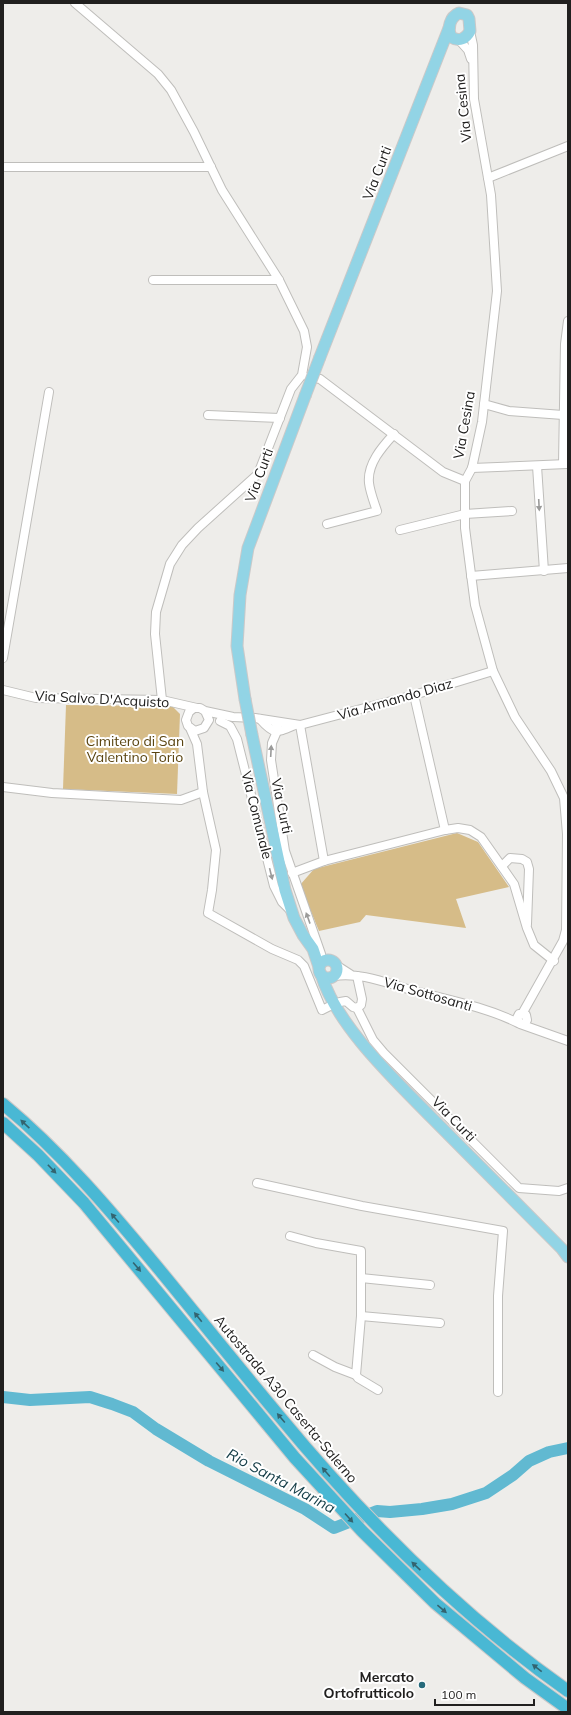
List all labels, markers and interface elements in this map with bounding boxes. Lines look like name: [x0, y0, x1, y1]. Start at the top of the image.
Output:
street label: Via Cesina: [450, 73, 476, 143]
street label: Via Curti: [359, 143, 395, 203]
street label: Via Cesina: [449, 390, 479, 460]
street label: Via Curti: [241, 445, 277, 505]
one-way arrow: [536, 499, 543, 511]
street label: Via Armando Diaz: [335, 674, 455, 724]
street label: Via Salvo D'Acquisto: [34, 686, 170, 712]
park label: Cimitero di San Valentino Torio: [86, 732, 184, 766]
one-way arrow: [268, 745, 275, 757]
street label: Via Comunale: [237, 769, 277, 861]
street label: Via Curti: [267, 777, 297, 835]
one-way arrow: [269, 868, 275, 880]
one-way arrow: [305, 911, 311, 923]
street label: Via Sottosanti: [382, 973, 474, 1015]
street label: Via Curti: [428, 1092, 480, 1146]
one-way arrow: [20, 1119, 30, 1128]
one-way arrow: [47, 1164, 56, 1174]
one-way arrow: [111, 1213, 120, 1222]
one-way arrow: [133, 1262, 142, 1272]
street label: Autostrada A30 Caserta-Salerno: [210, 1311, 362, 1487]
one-way arrow: [194, 1312, 203, 1323]
one-way arrow: [216, 1362, 225, 1372]
one-way arrow: [276, 1413, 285, 1423]
water label: Rio Santa Marina: [224, 1444, 339, 1517]
one-way arrow: [322, 1467, 331, 1477]
one-way arrow: [345, 1513, 354, 1523]
one-way arrow: [411, 1561, 421, 1570]
one-way arrow: [437, 1604, 448, 1613]
one-way arrow: [531, 1664, 542, 1672]
place label: Mercato Ortofrutticolo: [324, 1668, 414, 1702]
marker: Mercato Ortofrutticolo: [417, 1680, 427, 1690]
scale bar: [435, 1681, 534, 1707]
text: 100 m: [441, 1687, 476, 1702]

